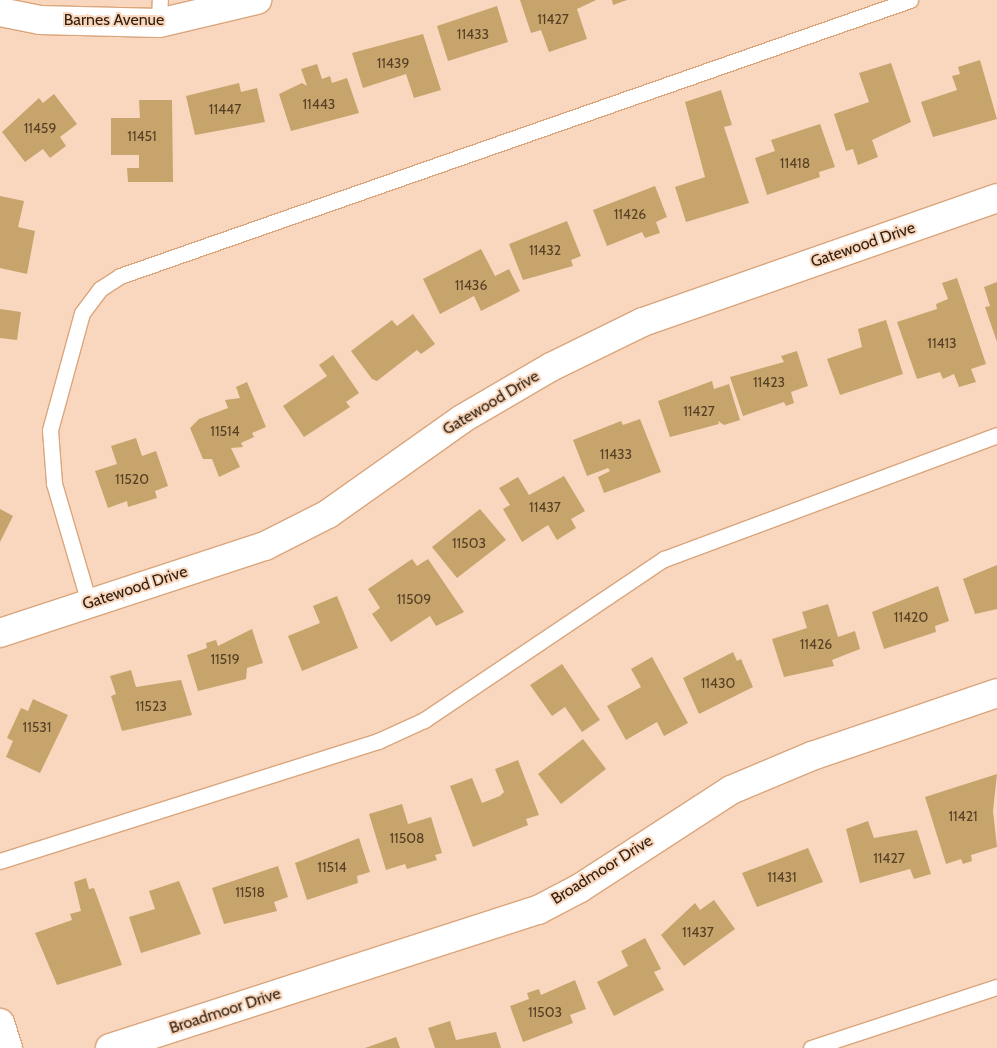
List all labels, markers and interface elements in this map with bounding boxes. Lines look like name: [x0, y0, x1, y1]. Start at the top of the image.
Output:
street label: Barnes Avenue: [64, 10, 164, 30]
house number: 11427: [537, 11, 569, 27]
house number: 11433: [457, 26, 489, 42]
house number: 11439: [377, 55, 409, 71]
house number: 11443: [303, 96, 335, 112]
house number: 11447: [209, 101, 241, 117]
house number: 11459: [24, 120, 56, 136]
house number: 11451: [127, 128, 157, 144]
house number: 11418: [780, 155, 810, 171]
house number: 11426: [614, 206, 646, 222]
street label: Gatewood Drive: [808, 218, 918, 272]
house number: 11432: [529, 242, 561, 258]
house number: 11436: [455, 277, 487, 293]
house number: 11413: [927, 335, 957, 351]
street label: Gatewood Drive: [439, 367, 543, 439]
house number: 11423: [753, 374, 785, 390]
house number: 11427: [683, 403, 715, 419]
house number: 11514: [210, 423, 240, 439]
house number: 11433: [600, 446, 632, 462]
house number: 11520: [115, 471, 149, 487]
house number: 11437: [529, 499, 561, 515]
house number: 11503: [452, 535, 486, 551]
street label: Gatewood Drive: [80, 562, 190, 614]
house number: 11509: [397, 591, 431, 607]
house number: 11420: [894, 609, 928, 625]
house number: 11426: [800, 636, 832, 652]
house number: 11519: [210, 651, 240, 667]
house number: 11430: [701, 675, 735, 691]
house number: 11523: [135, 698, 167, 714]
house number: 11531: [23, 719, 51, 735]
house number: 11421: [948, 808, 978, 824]
house number: 11508: [390, 830, 424, 846]
street label: Broadmoor Drive: [548, 831, 656, 909]
house number: 11427: [873, 850, 905, 866]
house number: 11514: [317, 859, 347, 875]
house number: 11431: [767, 869, 797, 885]
house number: 11518: [235, 884, 265, 900]
house number: 11437: [682, 924, 714, 940]
street label: Broadmoor Drive: [167, 984, 283, 1038]
house number: 11503: [528, 1004, 562, 1020]

